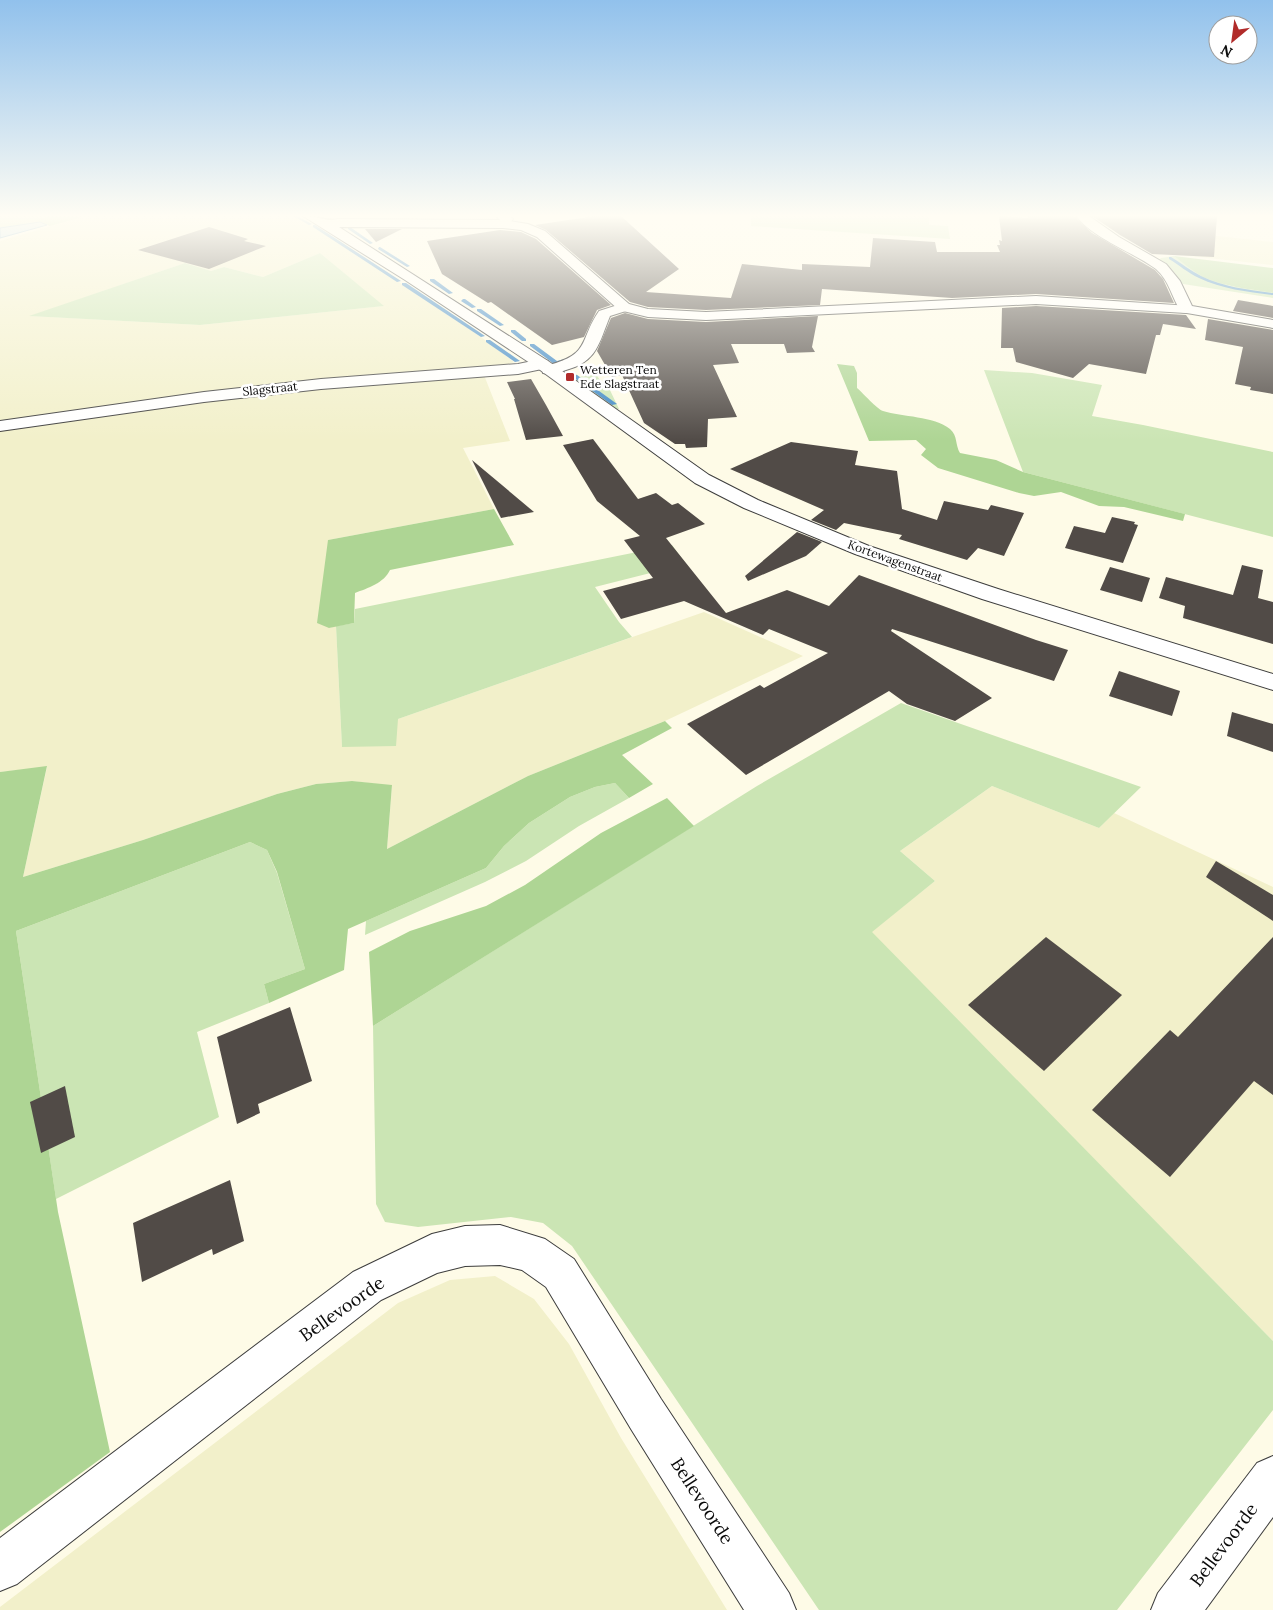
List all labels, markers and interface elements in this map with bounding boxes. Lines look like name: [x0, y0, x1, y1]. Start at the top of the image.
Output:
north arrow: [1208, 15, 1258, 65]
text: N: [1217, 41, 1236, 62]
place label: Wetteren Ten Ede Slagstraat: [580, 362, 660, 391]
marker: Wetteren Ten Ede Slagstraat: [564, 371, 576, 383]
street label: Slagstraat: [242, 378, 299, 399]
street label: Kortewagenstraat: [846, 536, 945, 585]
street label: Bellevoorde: [295, 1271, 389, 1346]
street label: Bellevoorde: [666, 1453, 739, 1549]
street label: Bellevoorde: [1185, 1498, 1263, 1591]

